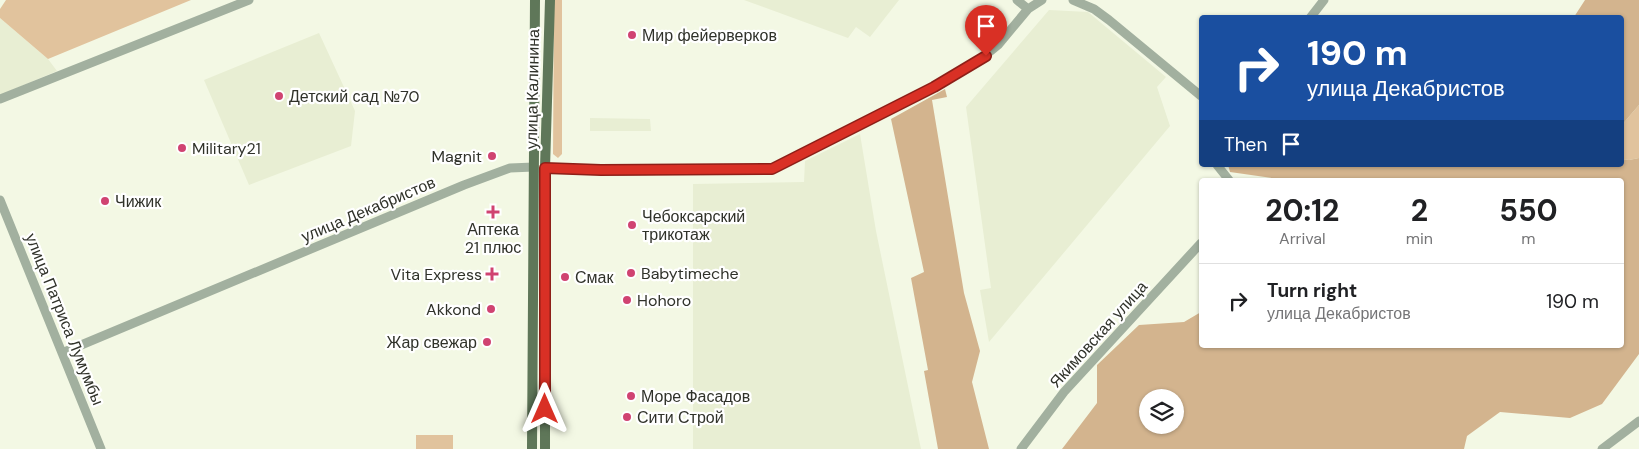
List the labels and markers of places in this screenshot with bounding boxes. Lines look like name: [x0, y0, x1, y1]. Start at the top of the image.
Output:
pin: [965, 5, 1007, 56]
place label: Мир фейерверков: [642, 25, 777, 46]
marker: Мир фейерверков: [626, 29, 638, 41]
place label: Детский сад №70: [289, 86, 419, 107]
marker: Детский сад №70: [273, 90, 285, 102]
place label: Military21: [192, 138, 261, 159]
marker: Military21: [176, 142, 188, 154]
place label: Magnit: [432, 146, 482, 167]
marker: Magnit: [486, 150, 498, 162]
place label: Чижик: [115, 191, 162, 212]
marker: Чижик: [99, 195, 111, 207]
marker: Аптека 21 плюс: [487, 206, 499, 218]
place label: Чебоксарский трикотаж: [642, 206, 745, 245]
place label: Аптека 21 плюс: [465, 219, 521, 258]
marker: Чебоксарский трикотаж: [626, 219, 638, 231]
place label: Babytimeche: [641, 263, 739, 284]
place label: Vita Express: [390, 264, 482, 285]
place label: Смак: [575, 267, 614, 288]
marker: Babytimeche: [625, 267, 637, 279]
marker: Vita Express: [486, 268, 498, 280]
marker: Смак: [559, 271, 571, 283]
place label: Hohoro: [637, 290, 691, 311]
marker: Hohoro: [621, 294, 633, 306]
place label: Akkond: [426, 299, 481, 320]
marker: Akkond: [485, 303, 497, 315]
place label: Жар свежар: [386, 332, 477, 353]
marker: Жар свежар: [481, 336, 493, 348]
place label: Море Фасадов: [641, 386, 750, 407]
marker: Море Фасадов: [625, 390, 637, 402]
place label: Сити Строй: [637, 407, 724, 428]
marker: Сити Строй: [621, 411, 633, 423]

